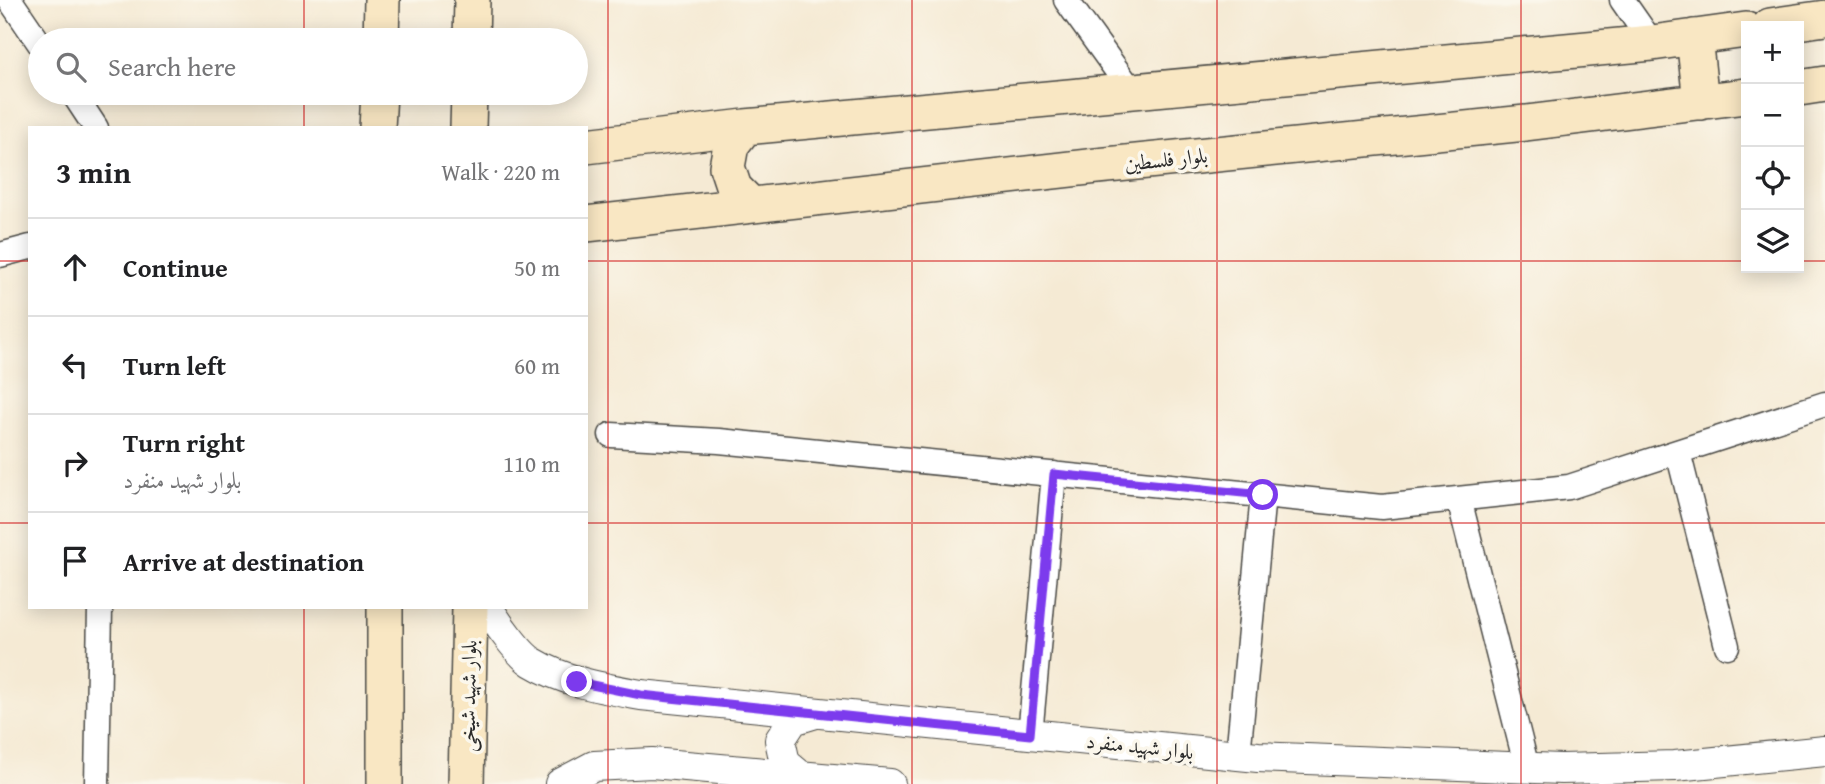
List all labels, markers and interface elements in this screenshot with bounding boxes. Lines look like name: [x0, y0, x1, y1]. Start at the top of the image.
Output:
map controls: [1741, 21, 1804, 273]
button: +: [1741, 21, 1804, 84]
search box: [28, 28, 588, 105]
text: Search here: [108, 47, 236, 86]
icon: search: [52, 48, 90, 86]
button: −: [1741, 84, 1804, 147]
street label: بلوار فلسطین: [1123, 139, 1209, 179]
button: locate: [1741, 147, 1804, 210]
text: 3 min: [56, 150, 131, 194]
text: Walk · 220 m: [441, 155, 560, 188]
button: layers: [1741, 210, 1804, 273]
icon: ahead: [56, 248, 94, 286]
text: Continue: [123, 248, 228, 287]
text: 50 m: [514, 251, 560, 284]
icon: left: [56, 346, 94, 384]
text: Turn left: [123, 346, 226, 385]
text: 60 m: [514, 349, 560, 382]
text: Turn right: [123, 423, 245, 462]
icon: right: [56, 444, 94, 482]
text: 110 m: [503, 447, 560, 480]
text: بلوار شهید منفرد: [123, 463, 241, 496]
route start: [1247, 479, 1278, 510]
icon: arrive: [56, 542, 94, 580]
text: Arrive at destination: [123, 542, 364, 581]
street label: بلوار شهید شیخی: [452, 640, 484, 752]
route end: [561, 666, 592, 697]
street label: بلوار شهید منفرد: [1085, 725, 1195, 767]

